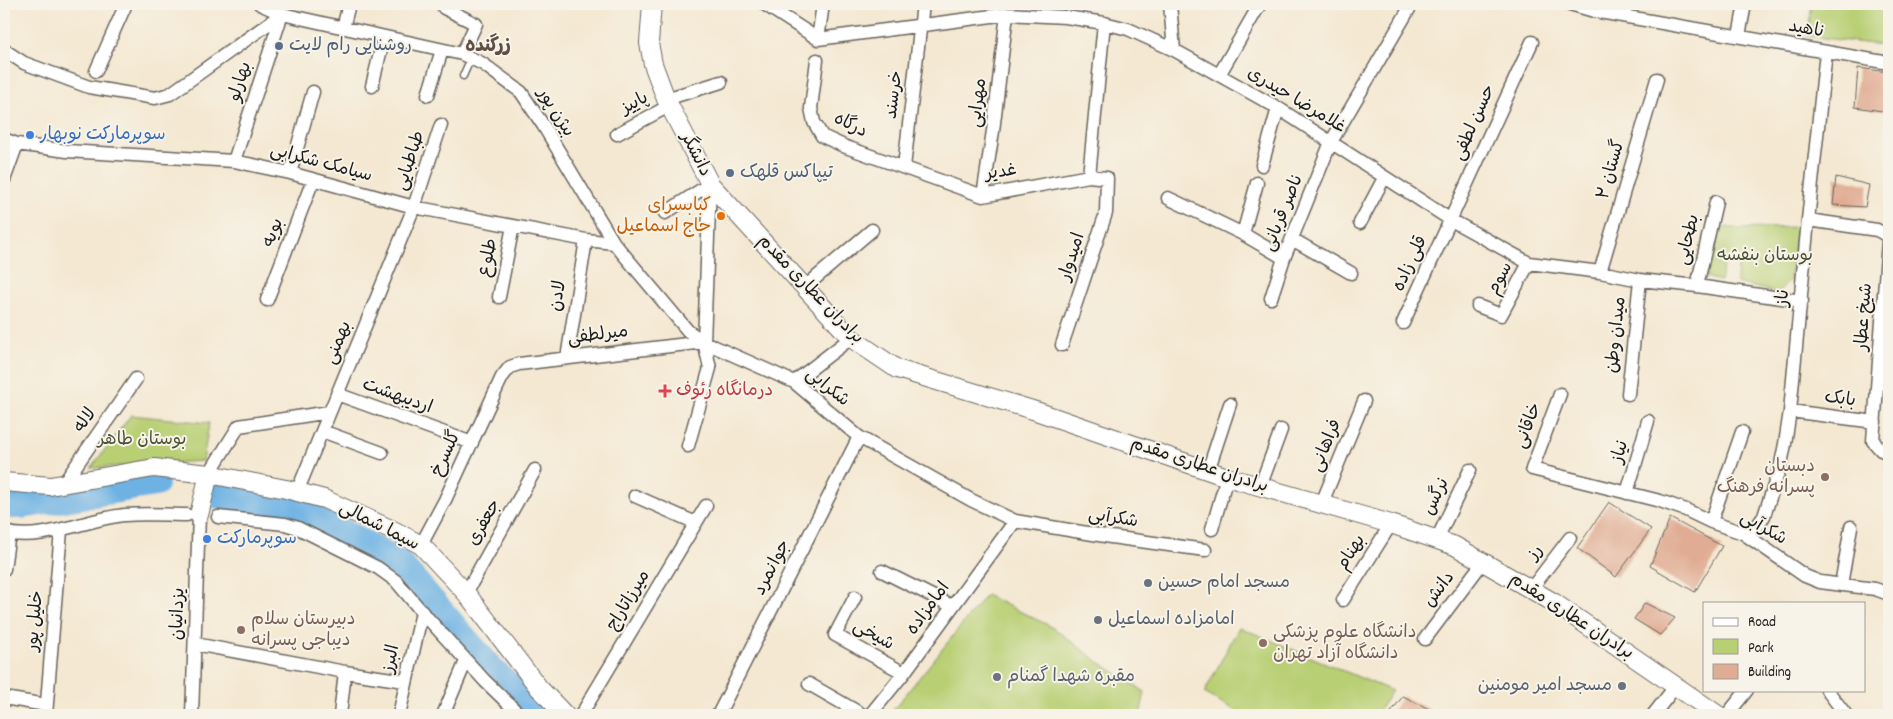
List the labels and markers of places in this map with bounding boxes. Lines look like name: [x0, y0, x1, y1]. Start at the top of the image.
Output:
place label: روشنایی رام لایت: [289, 34, 412, 59]
marker: روشنایی رام لایت: [273, 40, 285, 52]
place label: سوپرمارکت نوبهار: [39, 123, 166, 148]
marker: سوپرمارکت نوبهار: [24, 129, 36, 141]
place label: تیپاکس قلهک: [740, 161, 834, 186]
marker: تیپاکس قلهک: [724, 167, 736, 179]
place label: کبابسرای حاج اسماعیل: [616, 194, 711, 240]
marker: کبابسرای حاج اسماعیل: [715, 210, 727, 222]
place label: درمانگاه رئوف: [676, 379, 773, 404]
marker: درمانگاه رئوف: [658, 384, 672, 398]
place label: دبستان پسرانه فرهنگ: [1717, 455, 1815, 501]
marker: دبستان پسرانه فرهنگ: [1819, 471, 1831, 483]
place label: سوپرمارکت: [217, 527, 297, 552]
marker: سوپرمارکت: [201, 533, 213, 545]
place label: مسجد امام حسین: [1158, 571, 1290, 596]
marker: مسجد امام حسین: [1142, 577, 1154, 589]
place label: دبیرستان سلام دیباجی پسرانه: [251, 608, 356, 654]
place label: امامزاده اسماعیل: [1108, 608, 1235, 633]
marker: امامزاده اسماعیل: [1092, 614, 1104, 626]
place label: دانشگاه علوم پزشکی دانشگاه آزاد تهران: [1273, 621, 1416, 667]
marker: دبیرستان سلام دیباجی پسرانه: [235, 624, 247, 636]
marker: دانشگاه علوم پزشکی دانشگاه آزاد تهران: [1257, 637, 1269, 649]
place label: مقبره شهدا گمنام: [1007, 665, 1135, 690]
marker: مقبره شهدا گمنام: [991, 671, 1003, 683]
place label: مسجد امیر مومنین: [1478, 674, 1612, 699]
marker: مسجد امیر مومنین: [1616, 680, 1628, 692]

